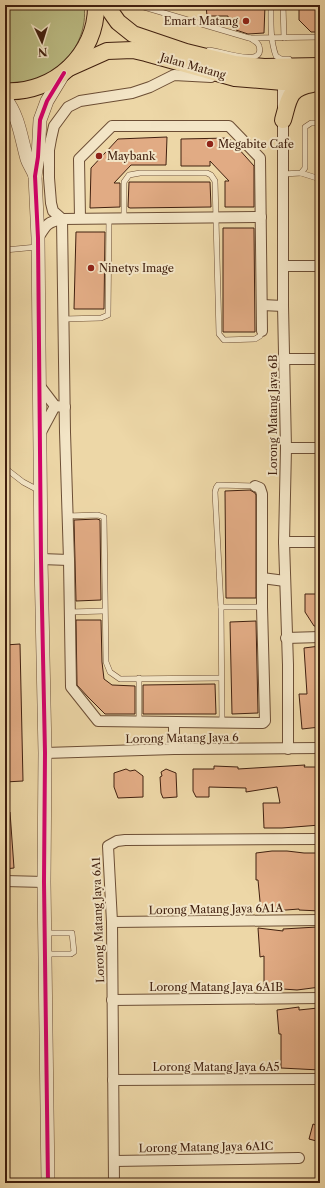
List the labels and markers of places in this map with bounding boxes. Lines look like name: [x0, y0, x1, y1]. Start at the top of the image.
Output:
place label: Emart Matang: [164, 14, 238, 28]
marker: Emart Matang: [241, 16, 251, 26]
place label: Megabite Cafe: [218, 137, 294, 151]
marker: Megabite Cafe: [205, 139, 215, 149]
place label: Maybank: [107, 149, 156, 163]
marker: Maybank: [94, 151, 104, 161]
place label: Ninetys Image: [99, 261, 174, 275]
marker: Ninetys Image: [86, 263, 96, 273]

